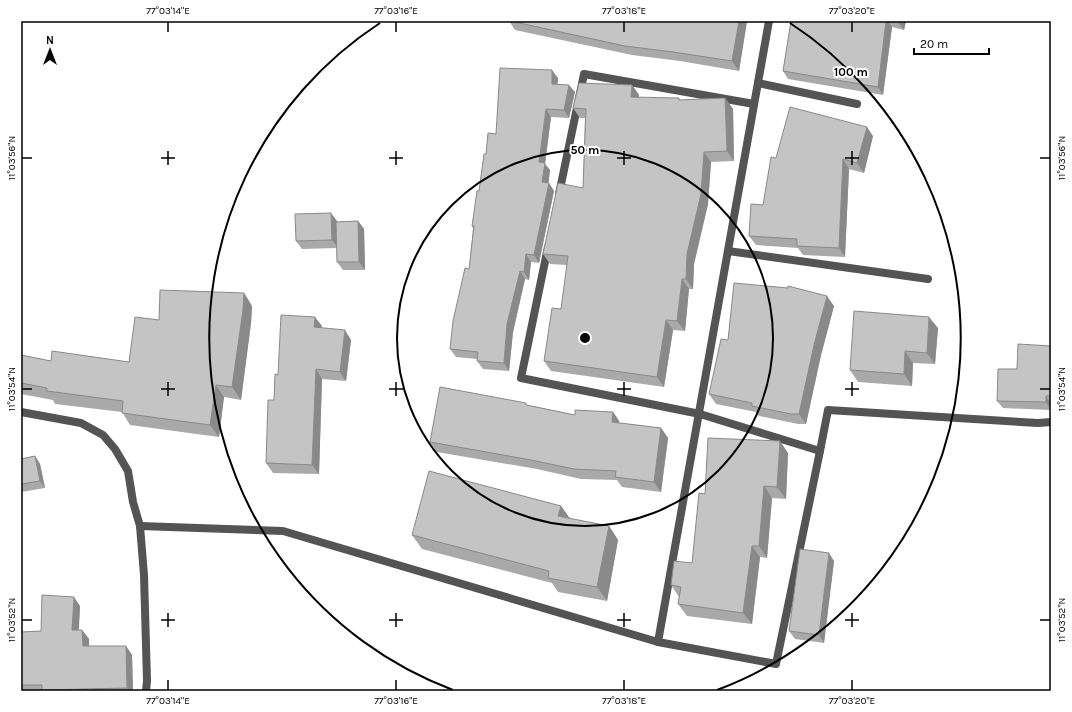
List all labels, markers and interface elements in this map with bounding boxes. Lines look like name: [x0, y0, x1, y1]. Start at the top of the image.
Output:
text: 77°03'14"E: [146, 5, 190, 17]
text: 77°03'16"E: [374, 5, 418, 17]
text: 77°03'18"E: [602, 5, 646, 17]
text: 77°03'20"E: [829, 5, 875, 17]
north arrow: [30, 30, 70, 70]
scale bar: [914, 30, 989, 56]
text: N: [46, 34, 54, 47]
text: 20 m: [920, 37, 948, 51]
text: 100 m: [834, 65, 868, 79]
text: 11°03'56"N: [6, 136, 18, 180]
text: 11°03'56"N: [1056, 136, 1068, 180]
text: 50 m: [571, 143, 600, 157]
centre of rings: [578, 331, 592, 345]
text: 11°03'54"N: [6, 367, 18, 411]
text: 11°03'54"N: [1056, 367, 1068, 411]
text: 11°03'52"N: [6, 598, 18, 642]
text: 11°03'52"N: [1056, 598, 1068, 642]
text: 77°03'14"E: [146, 695, 190, 707]
text: 77°03'16"E: [374, 695, 418, 707]
text: 77°03'18"E: [602, 695, 646, 707]
text: 77°03'20"E: [829, 695, 875, 707]

